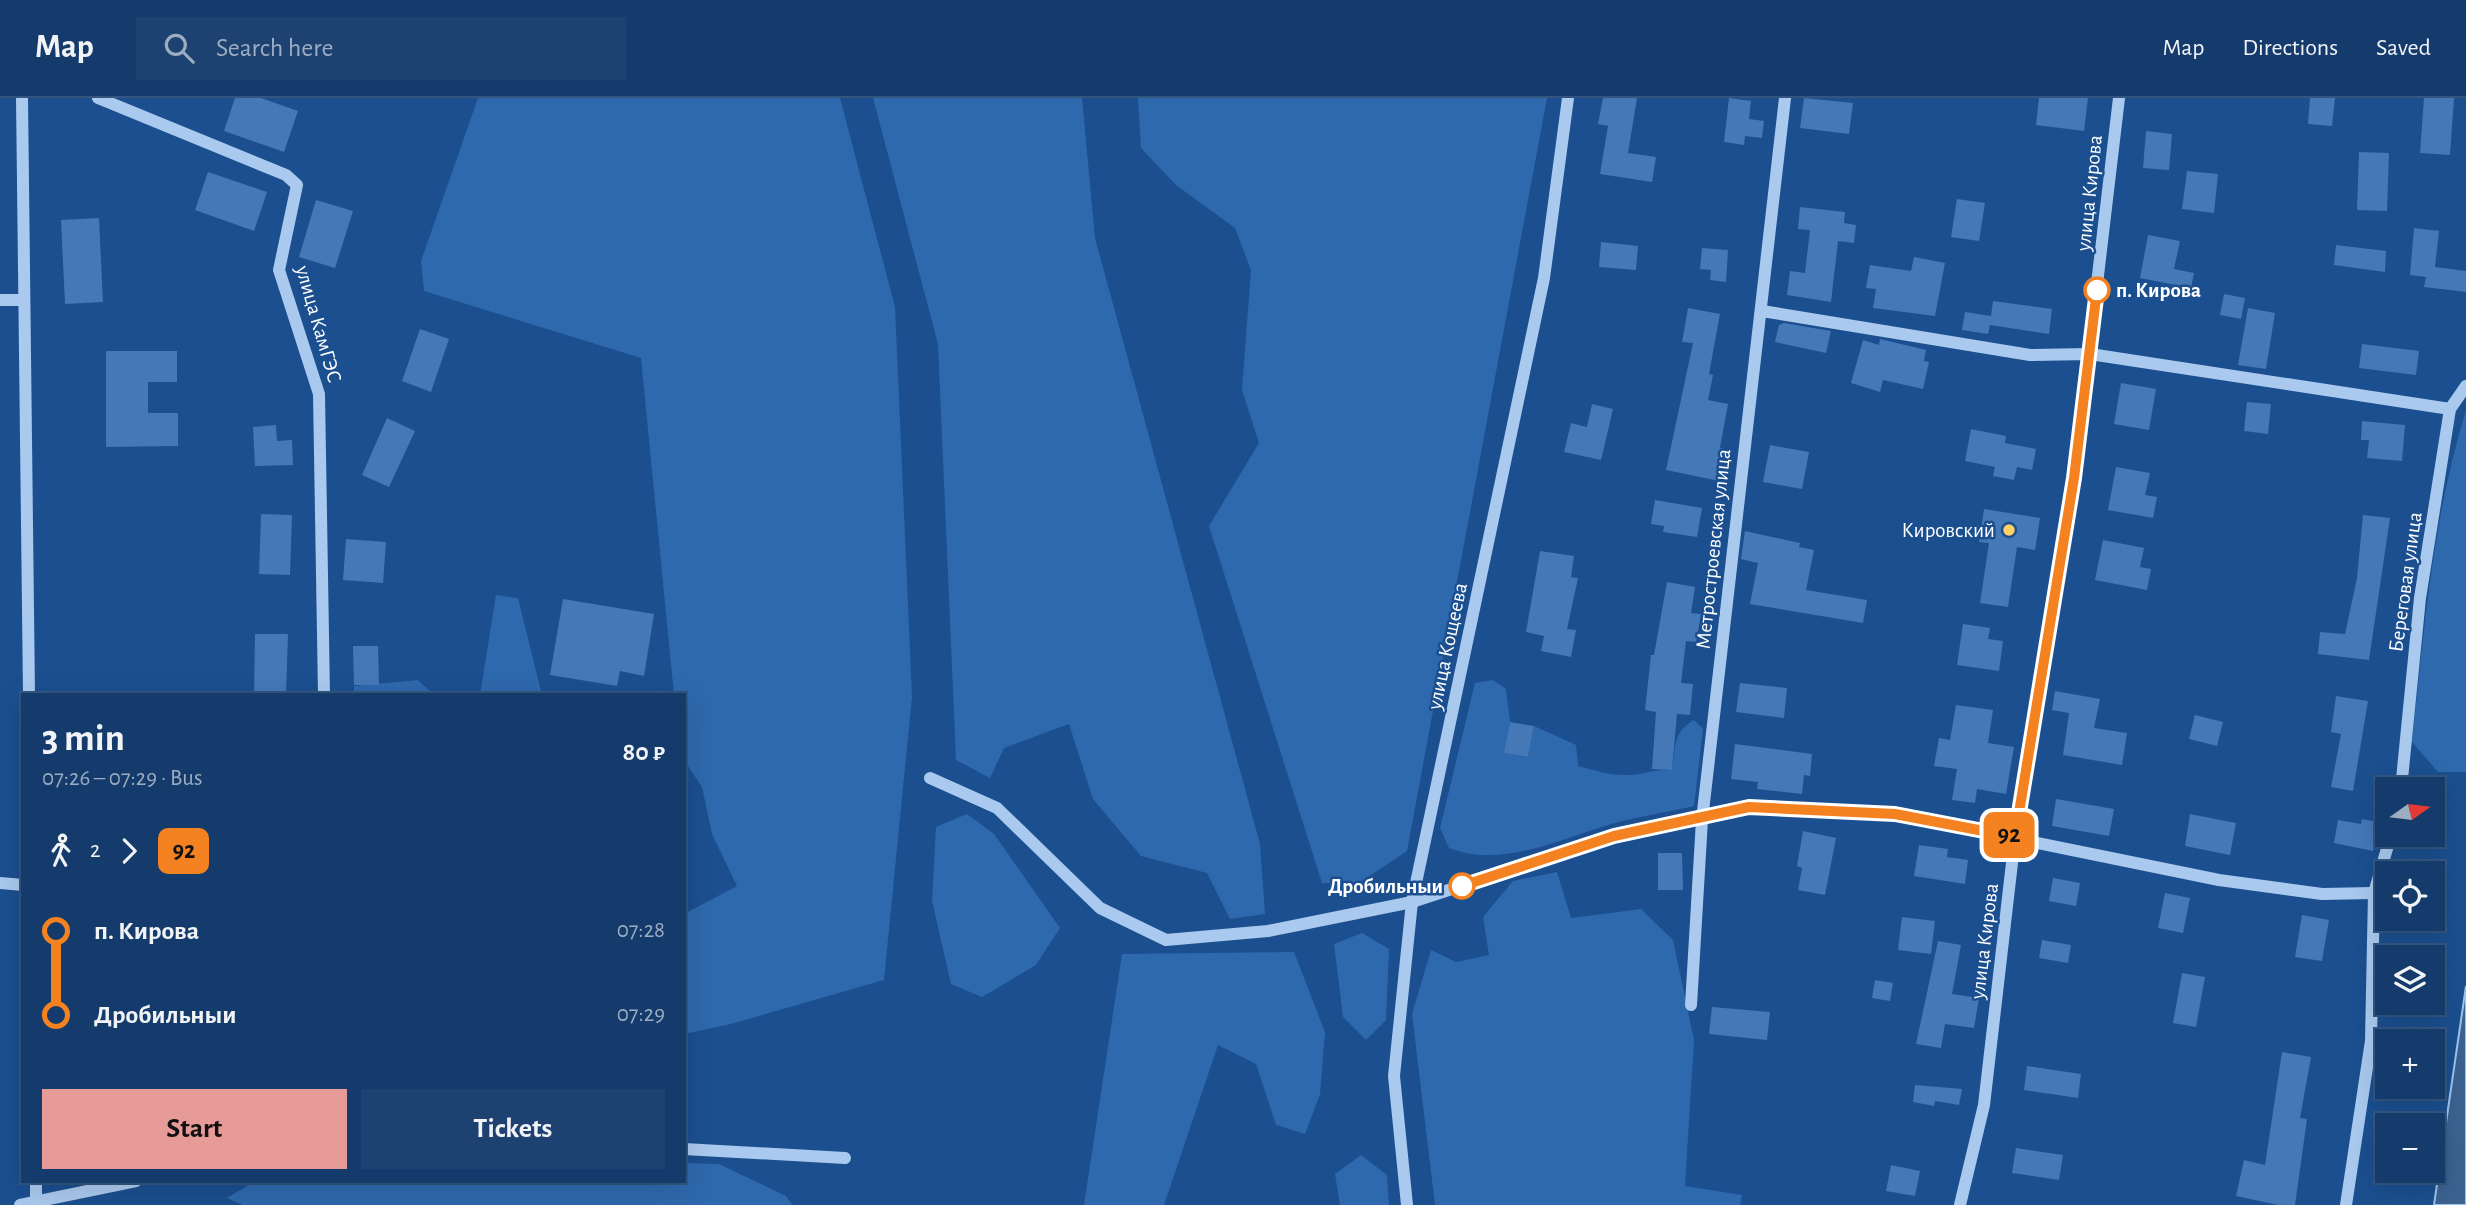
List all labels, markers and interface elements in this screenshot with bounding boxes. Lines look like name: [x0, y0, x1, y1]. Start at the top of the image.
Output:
search box: [136, 17, 626, 80]
icon: search: [160, 29, 198, 67]
text: Map: [35, 31, 94, 64]
text: Search here: [216, 35, 334, 61]
text: Map: [2162, 36, 2204, 60]
text: Directions: [2242, 36, 2338, 60]
text: Saved: [2376, 36, 2431, 60]
street label: улица Кирова: [2073, 134, 2106, 253]
street label: улица КамГЭС: [292, 262, 345, 385]
marker: п. Кирова: [2084, 277, 2110, 303]
place label: п. Кирова: [2116, 280, 2201, 301]
street label: Метростроевская улица: [1693, 447, 1734, 650]
street label: Береговая улица: [2385, 510, 2426, 653]
place label: Кировский: [1902, 520, 1995, 541]
marker: Кировский: [2001, 522, 2017, 538]
street label: улица Кощеева: [1424, 580, 1471, 712]
text: 3 min: [42, 720, 125, 758]
text: 80 ₽: [623, 739, 665, 765]
text: 07:26 – 07:29 · Bus: [42, 767, 203, 790]
north arrow: [2375, 777, 2445, 847]
map controls: [2375, 777, 2445, 1183]
line badge: 92: [1978, 812, 2040, 858]
text: 92: [1998, 823, 2020, 847]
icon: walk: [42, 832, 80, 870]
icon: forward: [110, 832, 148, 870]
text: 2: [90, 839, 100, 862]
text: 92: [172, 839, 195, 863]
button: locate: [2375, 861, 2445, 931]
marker: Дробильныи: [1449, 873, 1475, 899]
place label: Дробильныи: [1328, 876, 1443, 897]
street label: улица Кирова: [1967, 882, 2002, 1001]
text: п. Кирова: [94, 918, 199, 944]
text: 07:28: [617, 919, 665, 942]
button: layers: [2375, 945, 2445, 1015]
text: Дробильныи: [94, 1002, 237, 1028]
text: 07:29: [617, 1003, 665, 1026]
button: +: [2375, 1029, 2445, 1099]
button: Start: [42, 1089, 347, 1169]
button: Tickets: [361, 1089, 665, 1169]
button: −: [2375, 1113, 2445, 1183]

